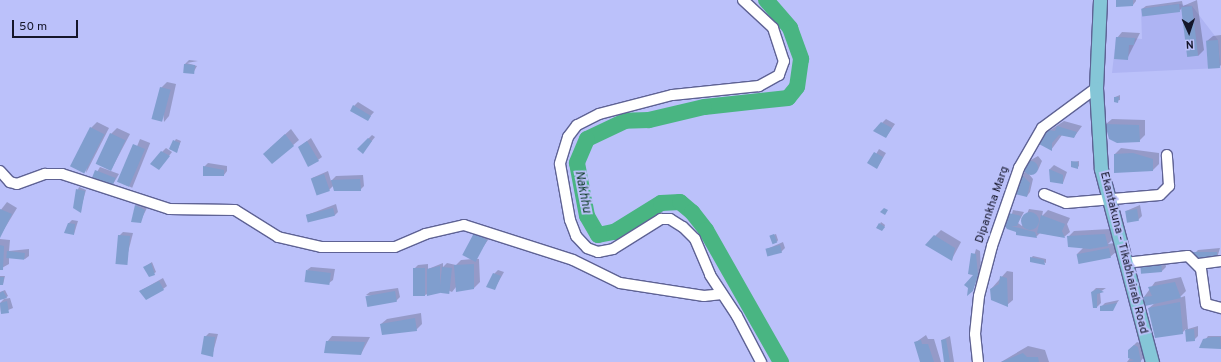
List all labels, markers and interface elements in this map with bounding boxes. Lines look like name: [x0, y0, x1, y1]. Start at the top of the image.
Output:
scale bar: [14, 12, 80, 38]
north arrow: [1169, 12, 1209, 52]
text: 50 m: [19, 19, 47, 35]
text: N: [1185, 37, 1194, 51]
street label: Dipankha Marg: [973, 165, 1013, 245]
water label: Nakhhu: [570, 169, 594, 215]
street label: Ekantakuna - Tikabhairab Road: [1096, 170, 1150, 336]

